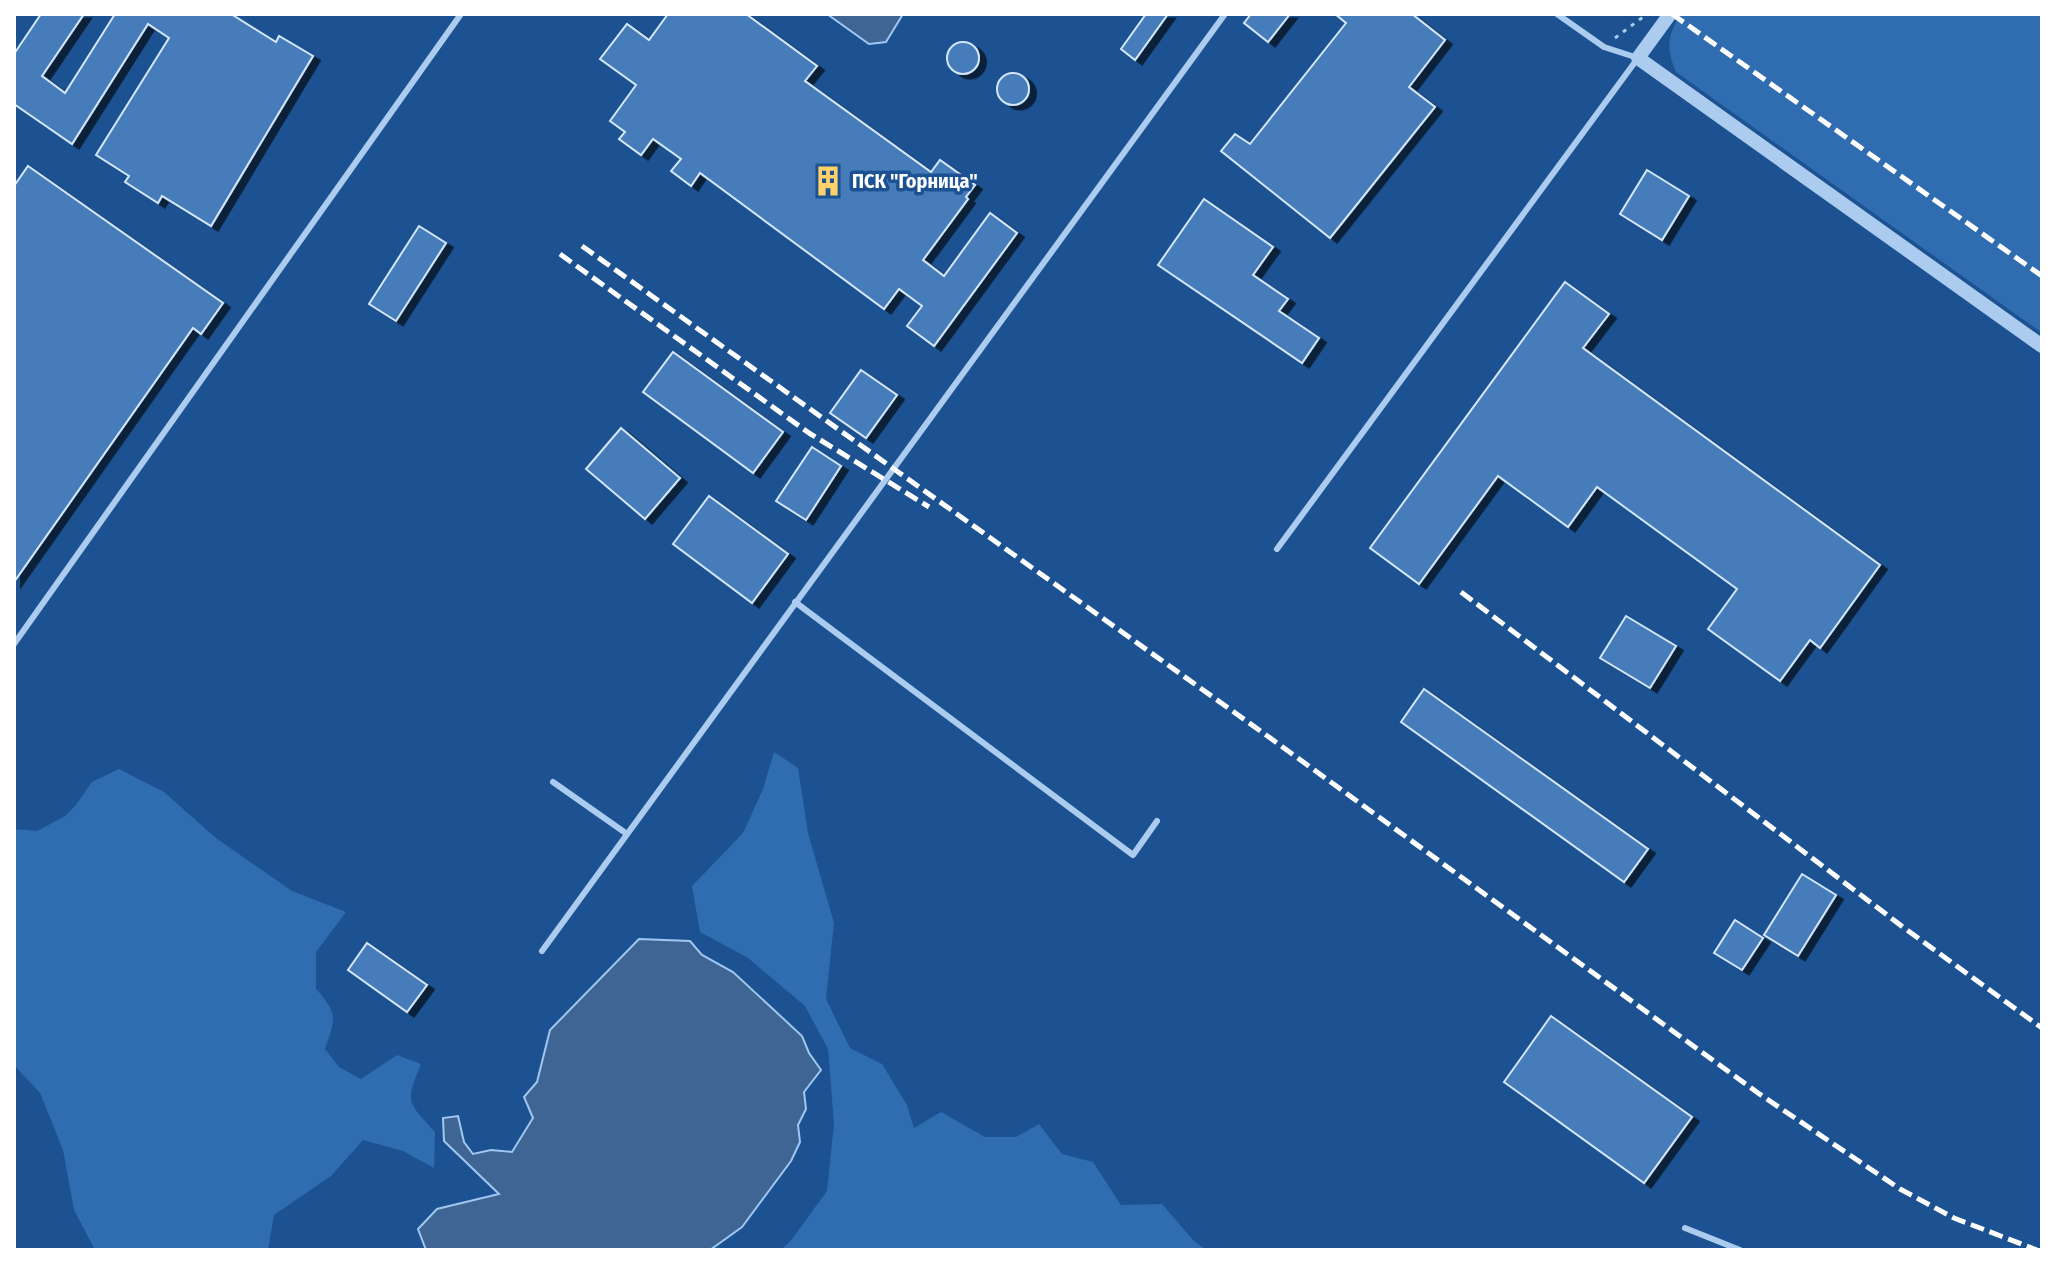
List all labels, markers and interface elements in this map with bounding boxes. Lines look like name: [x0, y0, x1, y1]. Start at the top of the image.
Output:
building icon: ПСК "Горница": [811, 164, 845, 198]
place label: ПСК "Горница": [852, 169, 978, 193]

